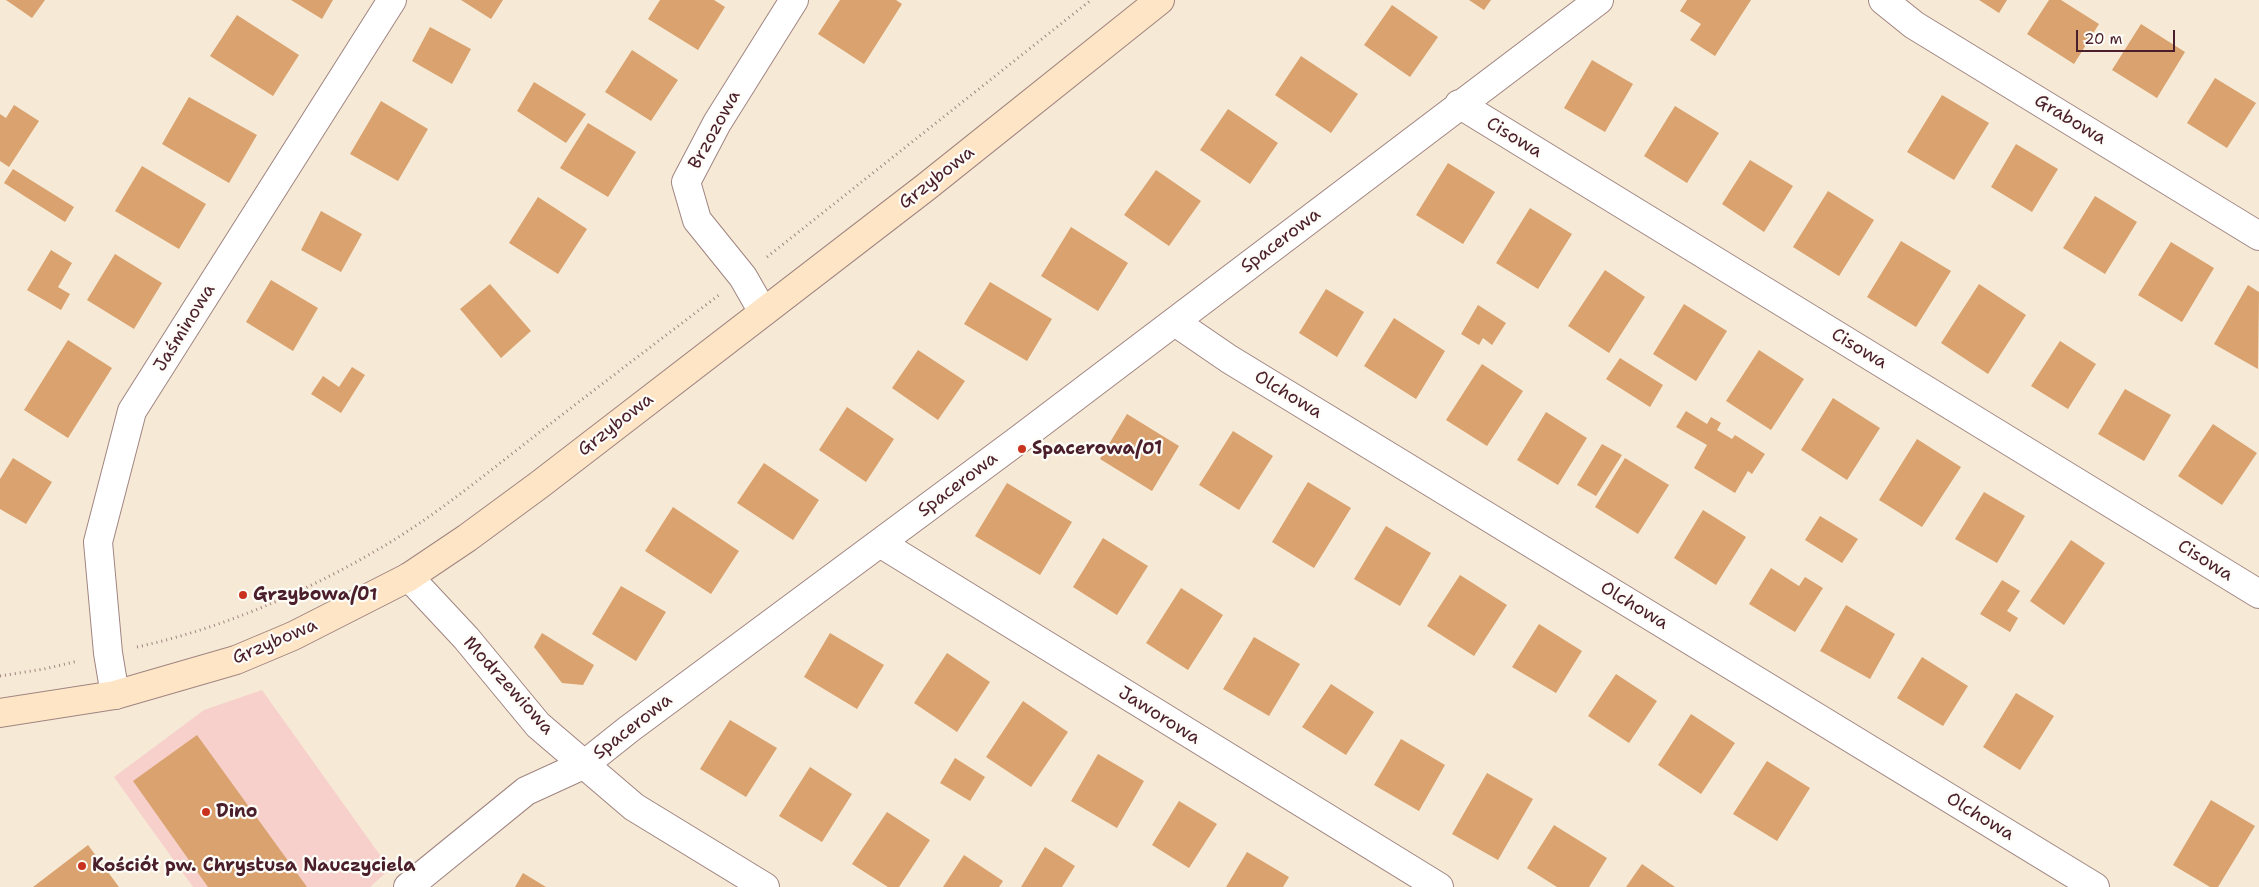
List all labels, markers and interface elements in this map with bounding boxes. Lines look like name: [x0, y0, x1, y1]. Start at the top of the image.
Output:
scale bar: [2079, 20, 2178, 52]
text: 20 m: [2084, 29, 2123, 49]
street label: Brzozowa: [685, 87, 745, 173]
street label: Grabowa: [2030, 90, 2110, 150]
street label: Cisowa: [1482, 113, 1546, 163]
street label: Grzybowa: [895, 142, 979, 214]
street label: Spacerowa: [1237, 204, 1325, 278]
street label: Jaśminowa: [150, 280, 220, 376]
street label: Cisowa: [1827, 324, 1891, 374]
street label: Olchowa: [1250, 366, 1326, 424]
street label: Grzybowa: [574, 389, 658, 461]
place label: Spacerowa/01: [1032, 438, 1162, 460]
marker: Spacerowa/01: [1016, 443, 1028, 455]
street label: Spacerowa: [914, 448, 1002, 522]
street label: Cisowa: [2173, 536, 2237, 586]
street label: Olchowa: [1596, 577, 1672, 635]
place label: Grzybowa/01: [253, 584, 377, 606]
marker: Grzybowa/01: [237, 589, 249, 601]
street label: Grzybowa: [229, 614, 321, 670]
street label: Modrzewiowa: [458, 632, 558, 740]
street label: Jaworowa: [1114, 682, 1204, 750]
street label: Spacerowa: [589, 689, 677, 765]
street label: Olchowa: [1942, 788, 2018, 846]
place label: Dino: [216, 801, 258, 823]
marker: Dino: [200, 806, 212, 818]
place label: Kościół pw. Chrystusa Nauczyciela: [92, 855, 415, 877]
marker: Kościół pw. Chrystusa Nauczyciela: [76, 860, 88, 872]

